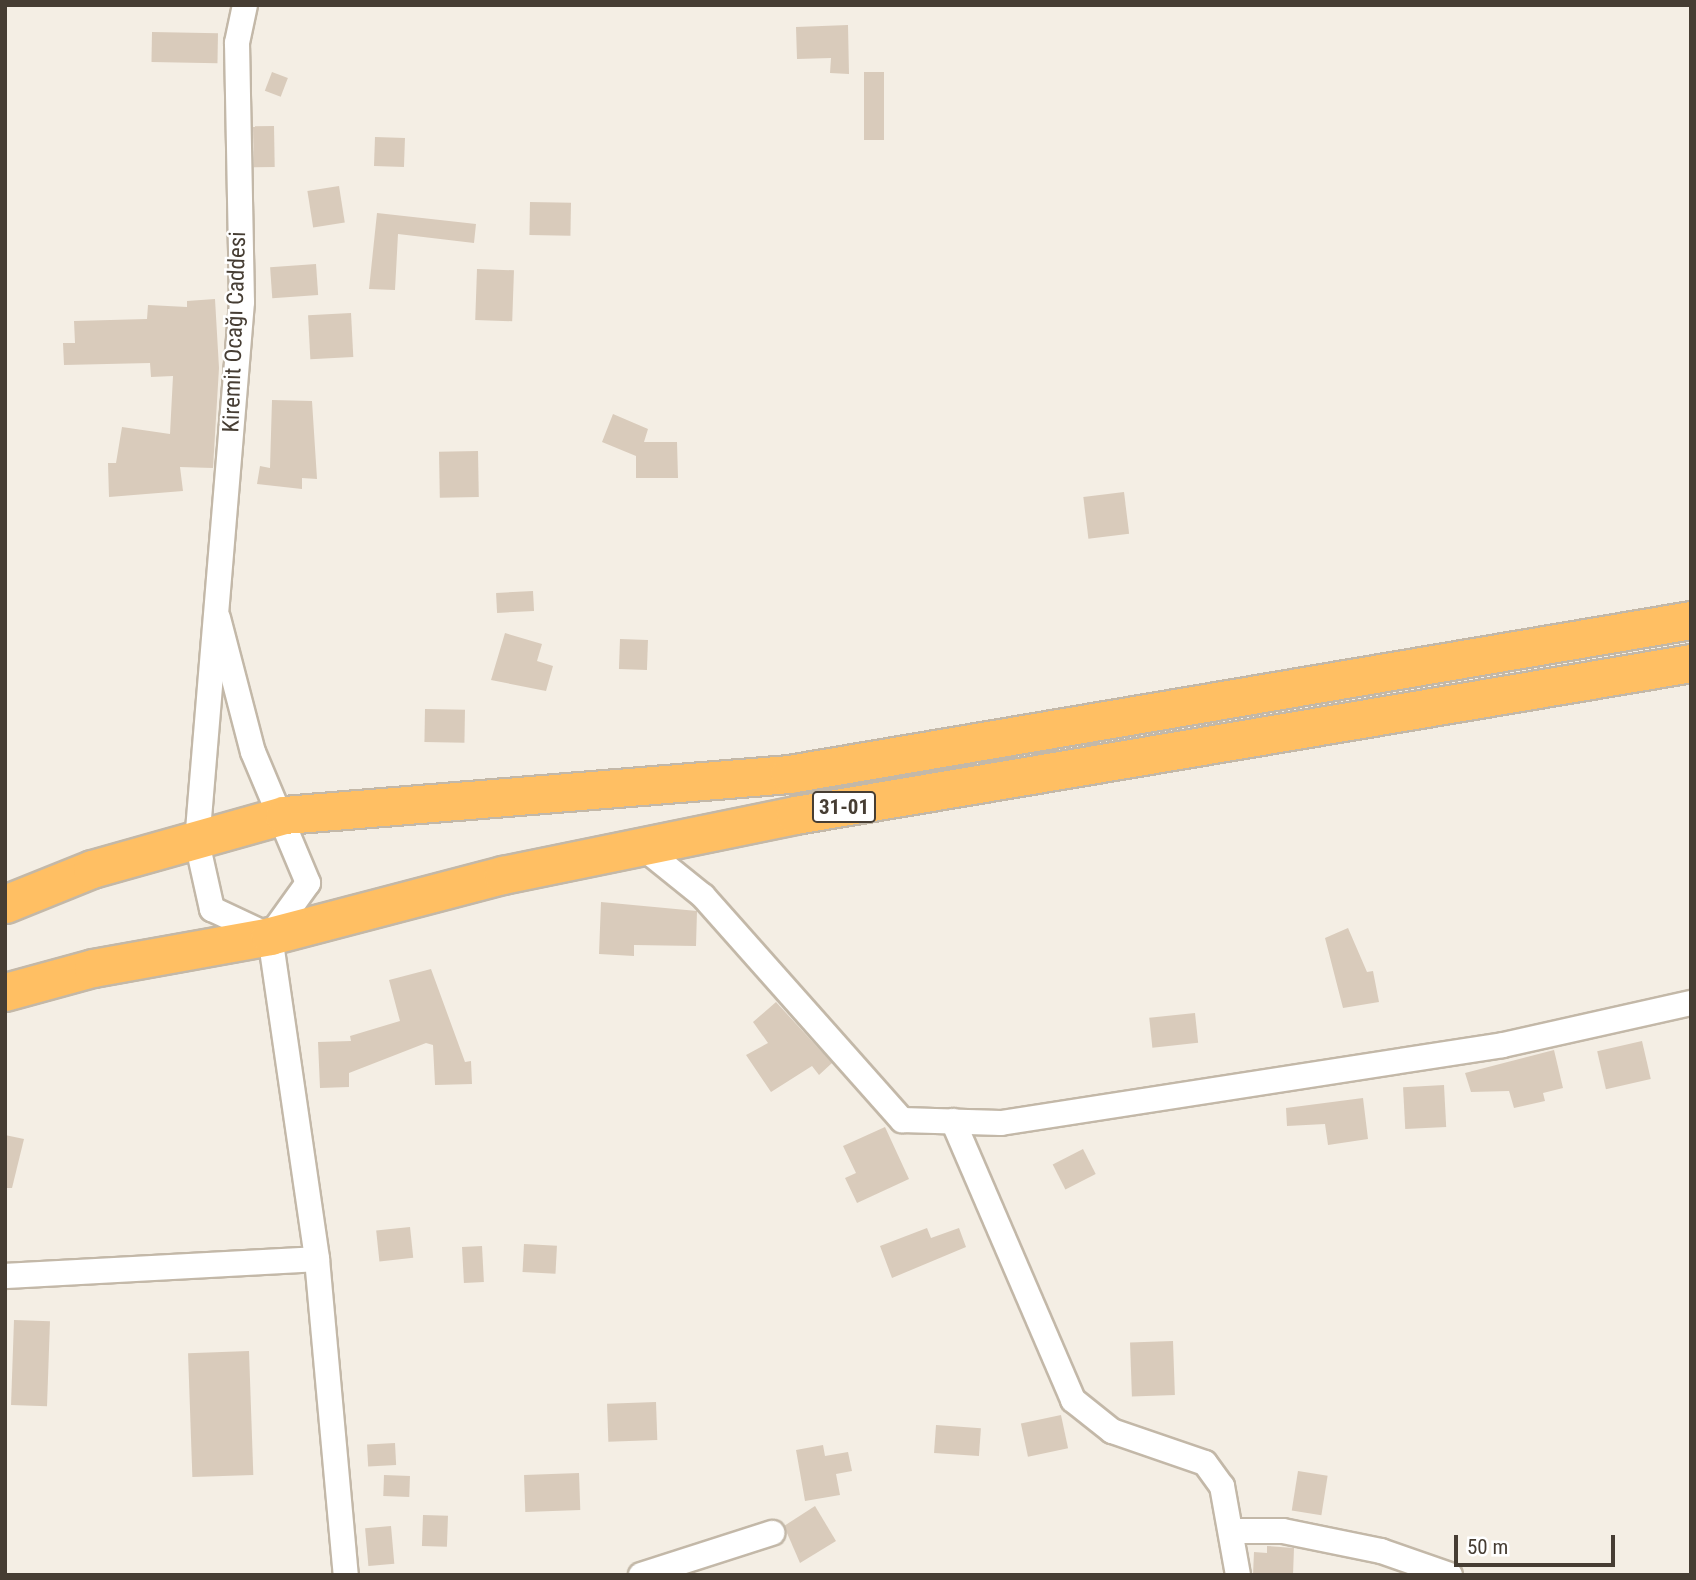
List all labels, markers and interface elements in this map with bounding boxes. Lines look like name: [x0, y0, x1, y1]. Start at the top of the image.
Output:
street label: Kiremit Ocağı Caddesi: [218, 231, 252, 433]
road number: 31-01: [811, 790, 877, 824]
scale bar: [1458, 1520, 1619, 1564]
text: 50 m: [1467, 1535, 1508, 1559]

